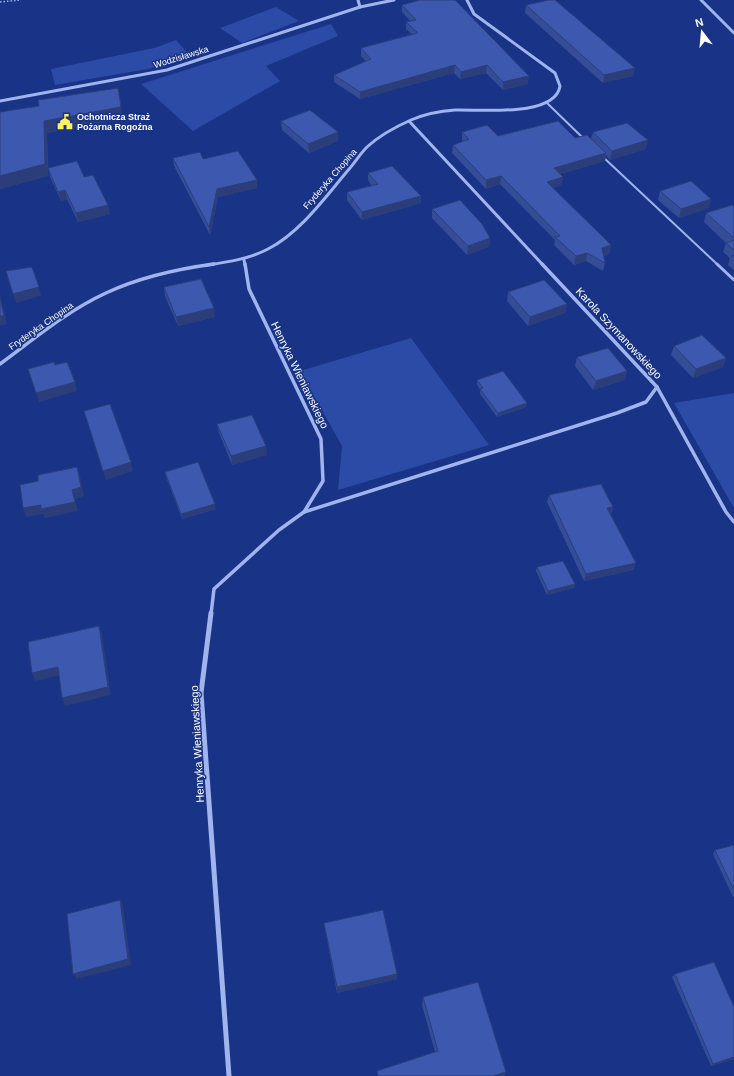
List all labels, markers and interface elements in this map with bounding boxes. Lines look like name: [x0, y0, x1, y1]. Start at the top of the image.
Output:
north arrow: [682, 12, 722, 52]
text: N: [694, 16, 705, 29]
street label: Wodzisławska: [152, 44, 210, 70]
place label: Ochotnicza Straż Pożarna Rogoźna: [77, 112, 154, 132]
public building icon: Ochotnicza Straż Pożarna Rogoźna: [56, 113, 74, 131]
street label: Fryderyka Chopina: [301, 147, 359, 211]
street label: Karola Szymanowskiego: [574, 285, 664, 381]
street label: Fryderyka Chopina: [7, 300, 75, 352]
street label: Henryka Wieniawskiego: [269, 320, 331, 430]
street label: Henryka Wieniawskiego: [188, 685, 206, 803]

